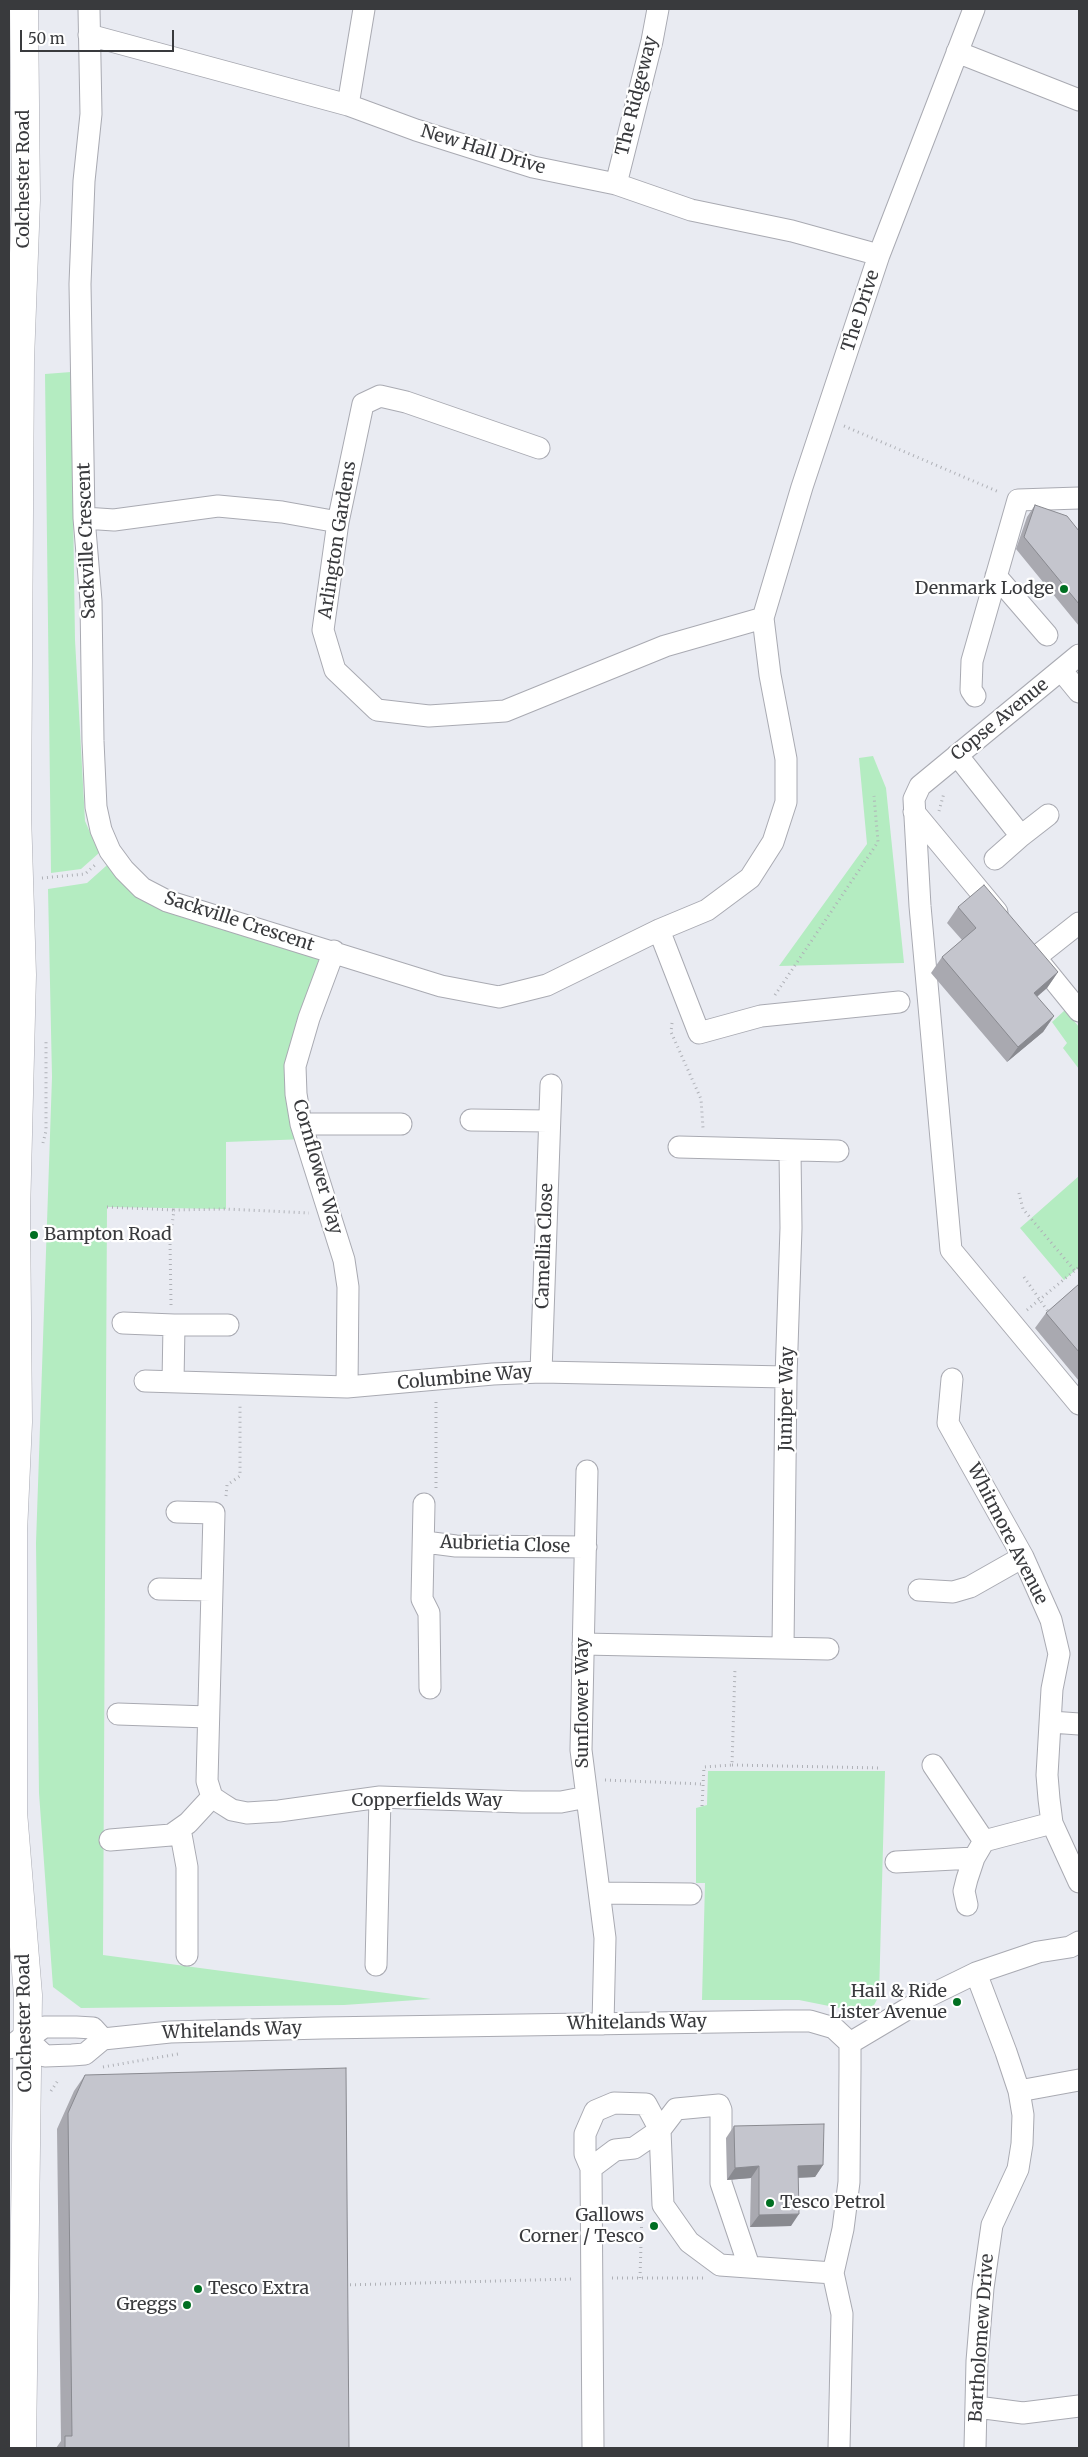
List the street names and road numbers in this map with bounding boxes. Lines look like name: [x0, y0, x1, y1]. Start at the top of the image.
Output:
street label: The Ridgeway: [612, 34, 662, 158]
street label: Colchester Road: [13, 110, 35, 248]
street label: New Hall Drive: [418, 121, 548, 179]
street label: The Drive: [838, 267, 884, 355]
street label: Arlington Gardens: [315, 460, 361, 620]
street label: Sackville Crescent: [73, 462, 101, 620]
street label: Copse Avenue: [947, 674, 1053, 766]
street label: Sackville Crescent: [161, 888, 317, 956]
street label: Cornflower Way: [287, 1097, 347, 1237]
street label: Camellia Close: [532, 1183, 558, 1309]
street label: Juniper Way: [775, 1346, 799, 1452]
street label: Columbine Way: [397, 1361, 533, 1395]
street label: Whitmore Avenue: [962, 1460, 1052, 1608]
street label: Aubrietia Close: [440, 1532, 570, 1558]
street label: Sunflower Way: [572, 1638, 594, 1768]
street label: Copperfields Way: [351, 1790, 503, 1812]
street label: Colchester Road: [13, 1954, 37, 2092]
street label: Whitelands Way: [567, 2011, 707, 2035]
street label: Whitelands Way: [162, 2018, 302, 2044]
street label: Bartholomew Drive: [965, 2253, 999, 2423]

